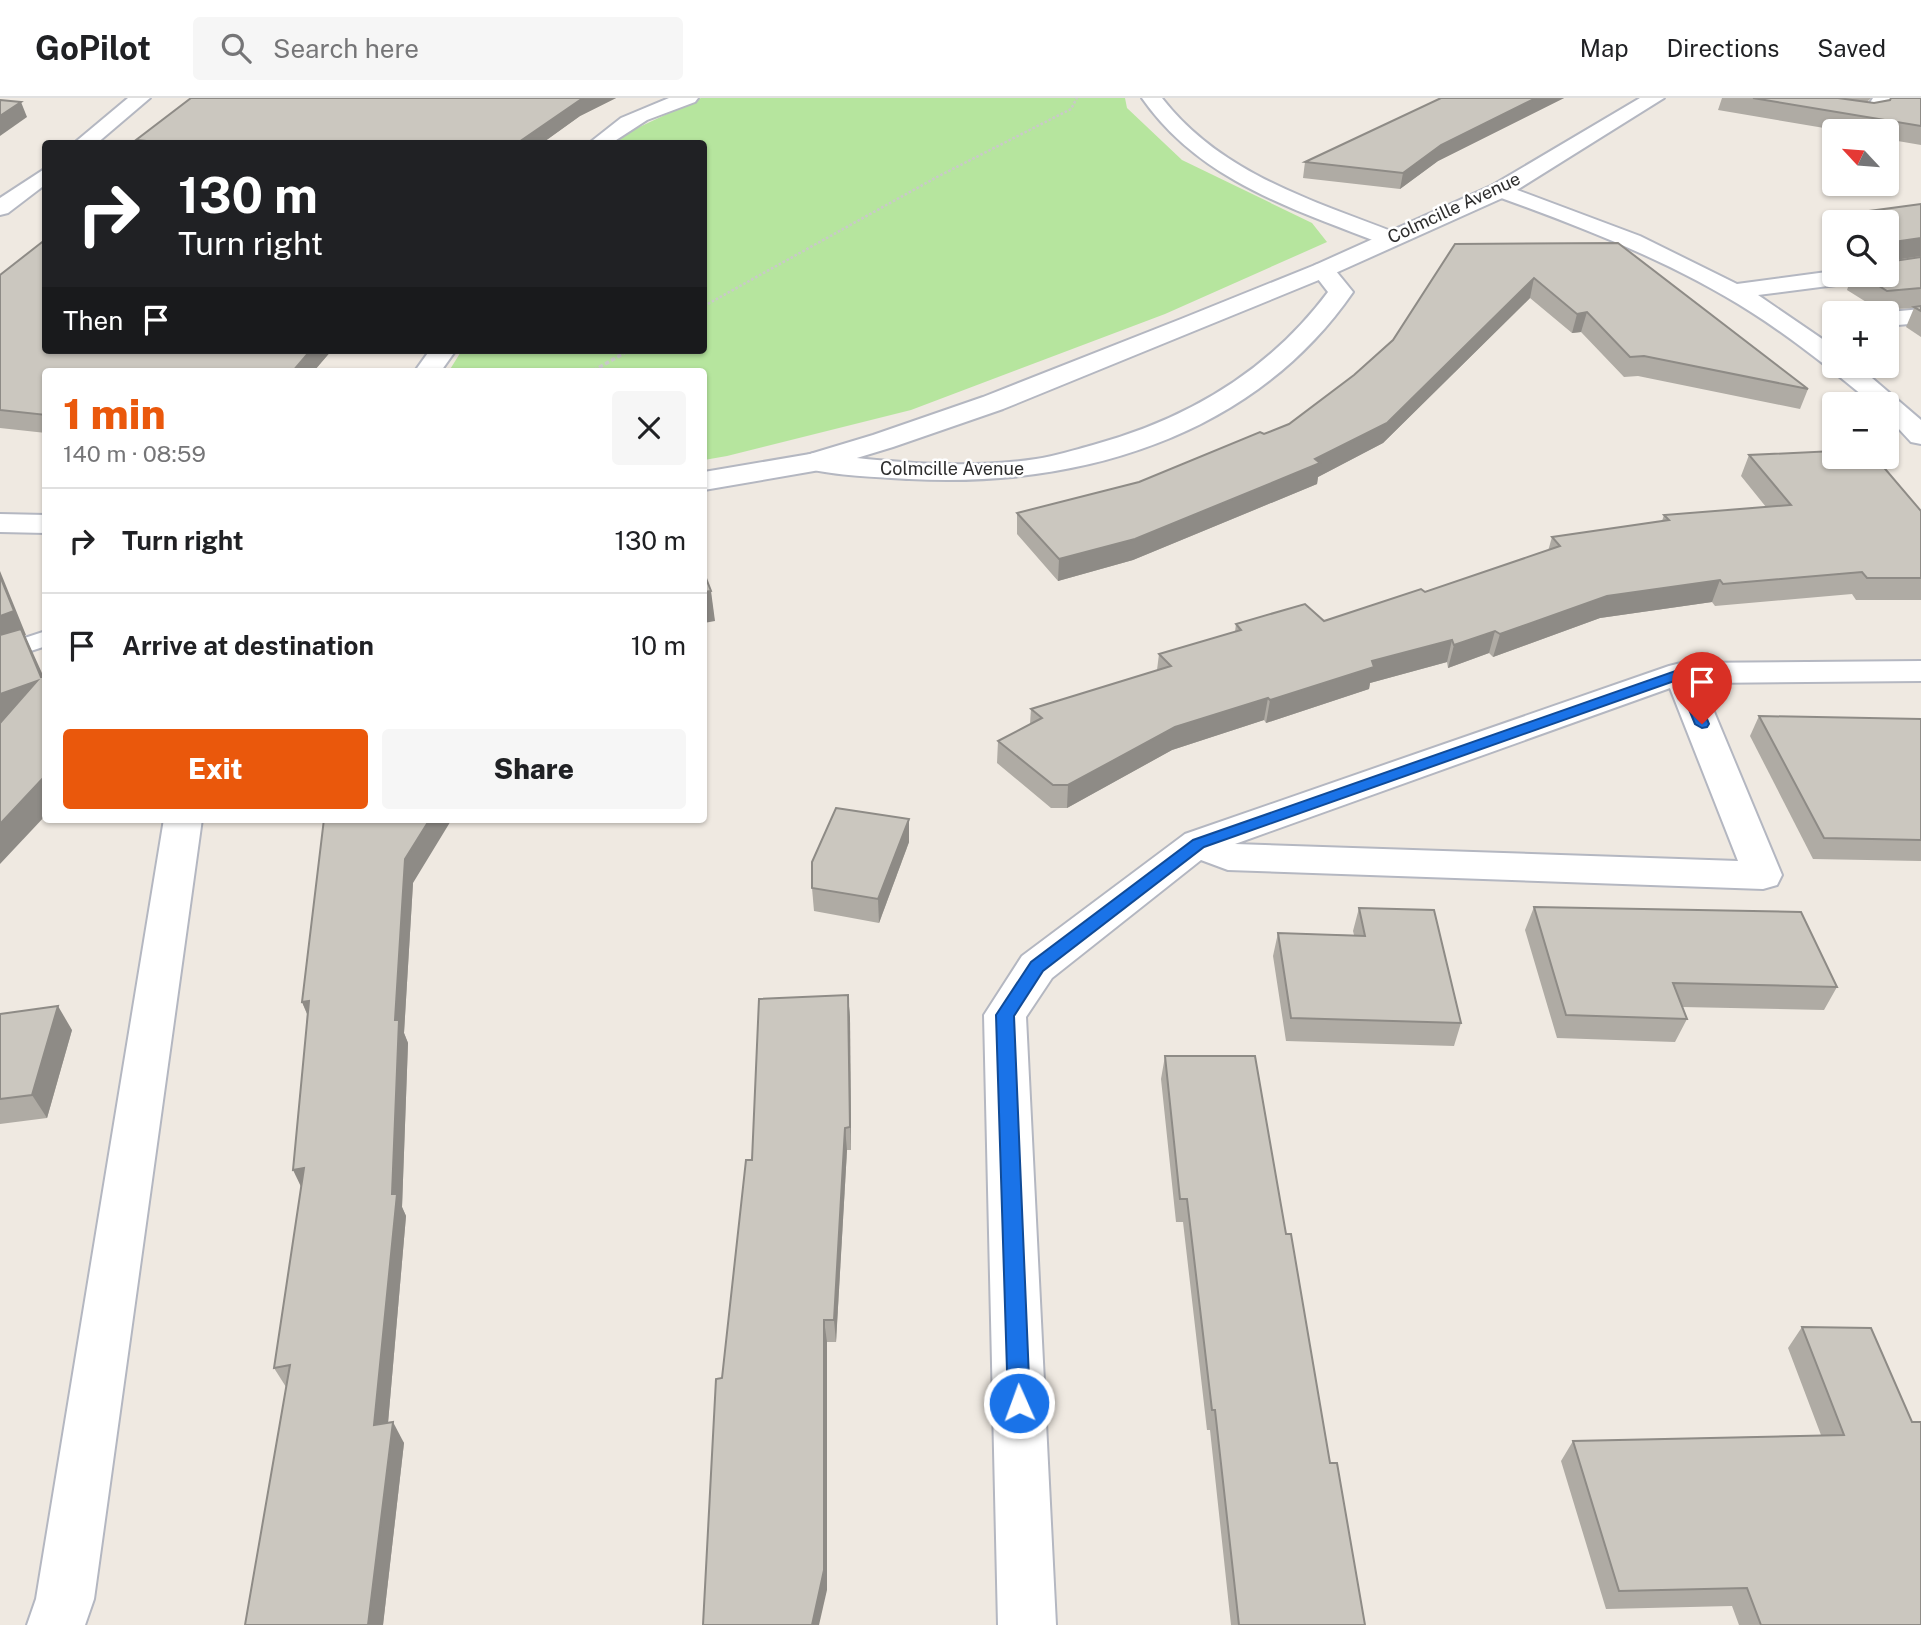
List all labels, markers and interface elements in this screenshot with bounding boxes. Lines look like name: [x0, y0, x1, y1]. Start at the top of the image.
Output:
search box: [193, 17, 683, 80]
text: GoPilot: [35, 29, 151, 67]
icon: search: [217, 29, 255, 67]
text: Search here: [273, 33, 419, 64]
text: Map: [1580, 34, 1629, 62]
text: Directions: [1667, 34, 1779, 62]
text: Saved: [1817, 34, 1886, 62]
north arrow: [1822, 119, 1899, 196]
map controls: [1822, 119, 1899, 469]
text: 130 m: [178, 166, 318, 224]
icon: right: [63, 168, 154, 259]
street label: Colmcille Avenue: [1384, 168, 1524, 248]
button: search: [1822, 210, 1899, 287]
text: Turn right: [178, 225, 323, 262]
icon: arrive: [137, 301, 175, 339]
button: +: [1822, 301, 1899, 378]
text: Then: [63, 305, 123, 336]
text: 1 min: [63, 389, 166, 438]
button: close: [612, 391, 686, 465]
button: −: [1822, 392, 1899, 469]
text: 140 m · 08:59: [63, 440, 206, 467]
street label: Colmcille Avenue: [880, 458, 1024, 479]
icon: right: [63, 522, 101, 560]
text: Turn right: [122, 525, 244, 556]
text: 130 m: [614, 525, 686, 556]
icon: arrive: [63, 627, 101, 665]
text: Arrive at destination: [122, 630, 374, 661]
text: 10 m: [631, 630, 686, 661]
pin: [1672, 652, 1732, 724]
icon: arrive: [1683, 663, 1721, 701]
button: Exit: [63, 729, 368, 809]
button: Share: [382, 729, 686, 809]
position arrow: [982, 1366, 1056, 1440]

